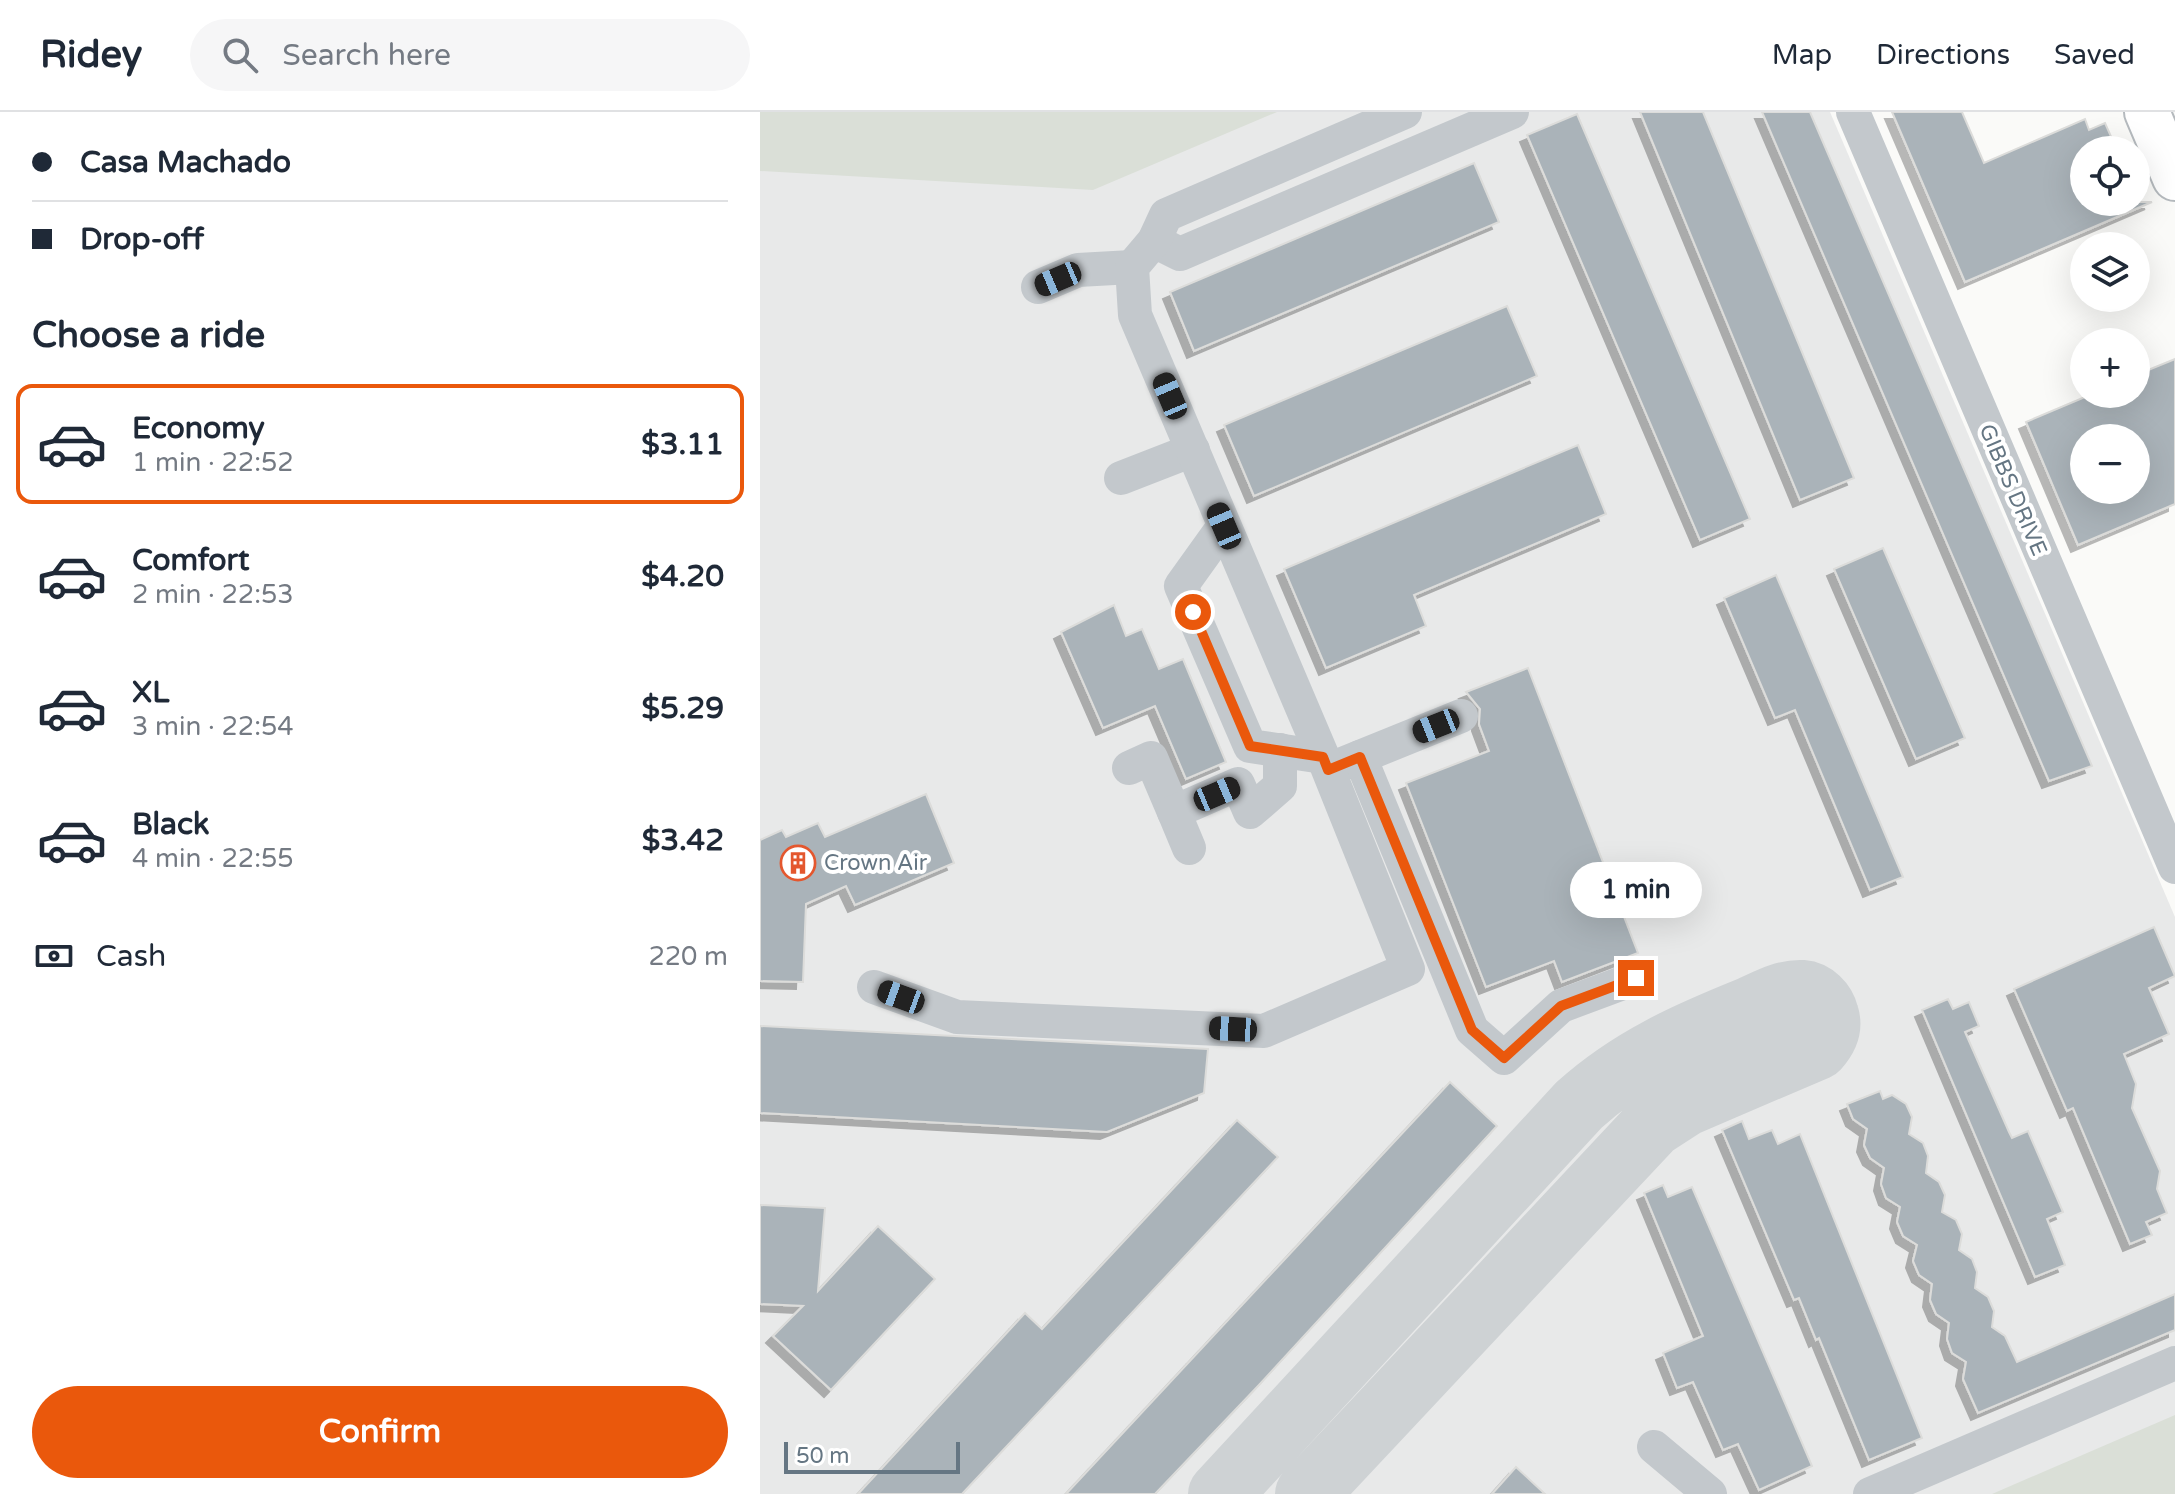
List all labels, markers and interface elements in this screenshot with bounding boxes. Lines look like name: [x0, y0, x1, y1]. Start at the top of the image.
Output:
search box: [190, 19, 750, 91]
text: Ridey: [40, 32, 142, 78]
icon: search: [218, 33, 262, 77]
text: Search here: [282, 37, 451, 74]
text: Map: [1772, 38, 1832, 72]
text: Directions: [1876, 38, 2010, 72]
text: Saved: [2054, 38, 2135, 72]
map controls: [2070, 136, 2150, 504]
button: locate: [2070, 136, 2150, 216]
text: Casa Machado: [80, 144, 291, 181]
text: Drop-off: [80, 221, 204, 258]
button: layers: [2070, 232, 2150, 312]
car: [1031, 259, 1085, 299]
text: Choose a ride: [32, 314, 265, 357]
button: +: [2070, 328, 2150, 408]
car: [1150, 369, 1190, 423]
icon: car: [36, 408, 108, 480]
text: Economy: [132, 410, 265, 447]
street label: GIBBS DRIVE: [1974, 420, 2052, 560]
button: −: [2070, 424, 2150, 504]
text: $3.11: [641, 426, 724, 463]
text: 1 min · 22:52: [132, 447, 294, 478]
car: [1204, 499, 1244, 553]
icon: car: [36, 540, 108, 612]
text: Comfort: [132, 542, 250, 579]
text: $4.20: [641, 558, 724, 595]
text: 2 min · 22:53: [132, 579, 294, 610]
route start: [1175, 594, 1211, 630]
icon: car: [36, 672, 108, 744]
text: XL: [132, 674, 169, 711]
text: $5.29: [642, 690, 724, 727]
car: [1409, 706, 1463, 746]
text: 3 min · 22:54: [132, 711, 294, 742]
car: [1190, 774, 1244, 814]
icon: car: [36, 804, 108, 876]
text: Black: [132, 806, 209, 843]
text: $3.42: [642, 822, 724, 859]
text: 4 min · 22:55: [132, 843, 294, 874]
building icon: Crown Air: [779, 844, 817, 882]
place label: Crown Air: [824, 850, 928, 876]
callout: 1 min: [1570, 862, 1702, 918]
text: 1 min: [1601, 874, 1671, 905]
icon: cash: [32, 934, 76, 978]
text: Cash: [96, 938, 166, 975]
text: 220 m: [648, 941, 728, 972]
route end: [1618, 960, 1654, 996]
car: [874, 978, 928, 1016]
car: [1208, 1016, 1258, 1042]
button: Confirm: [32, 1386, 728, 1478]
scale bar: [784, 1438, 960, 1474]
text: 50 m: [796, 1443, 850, 1469]

